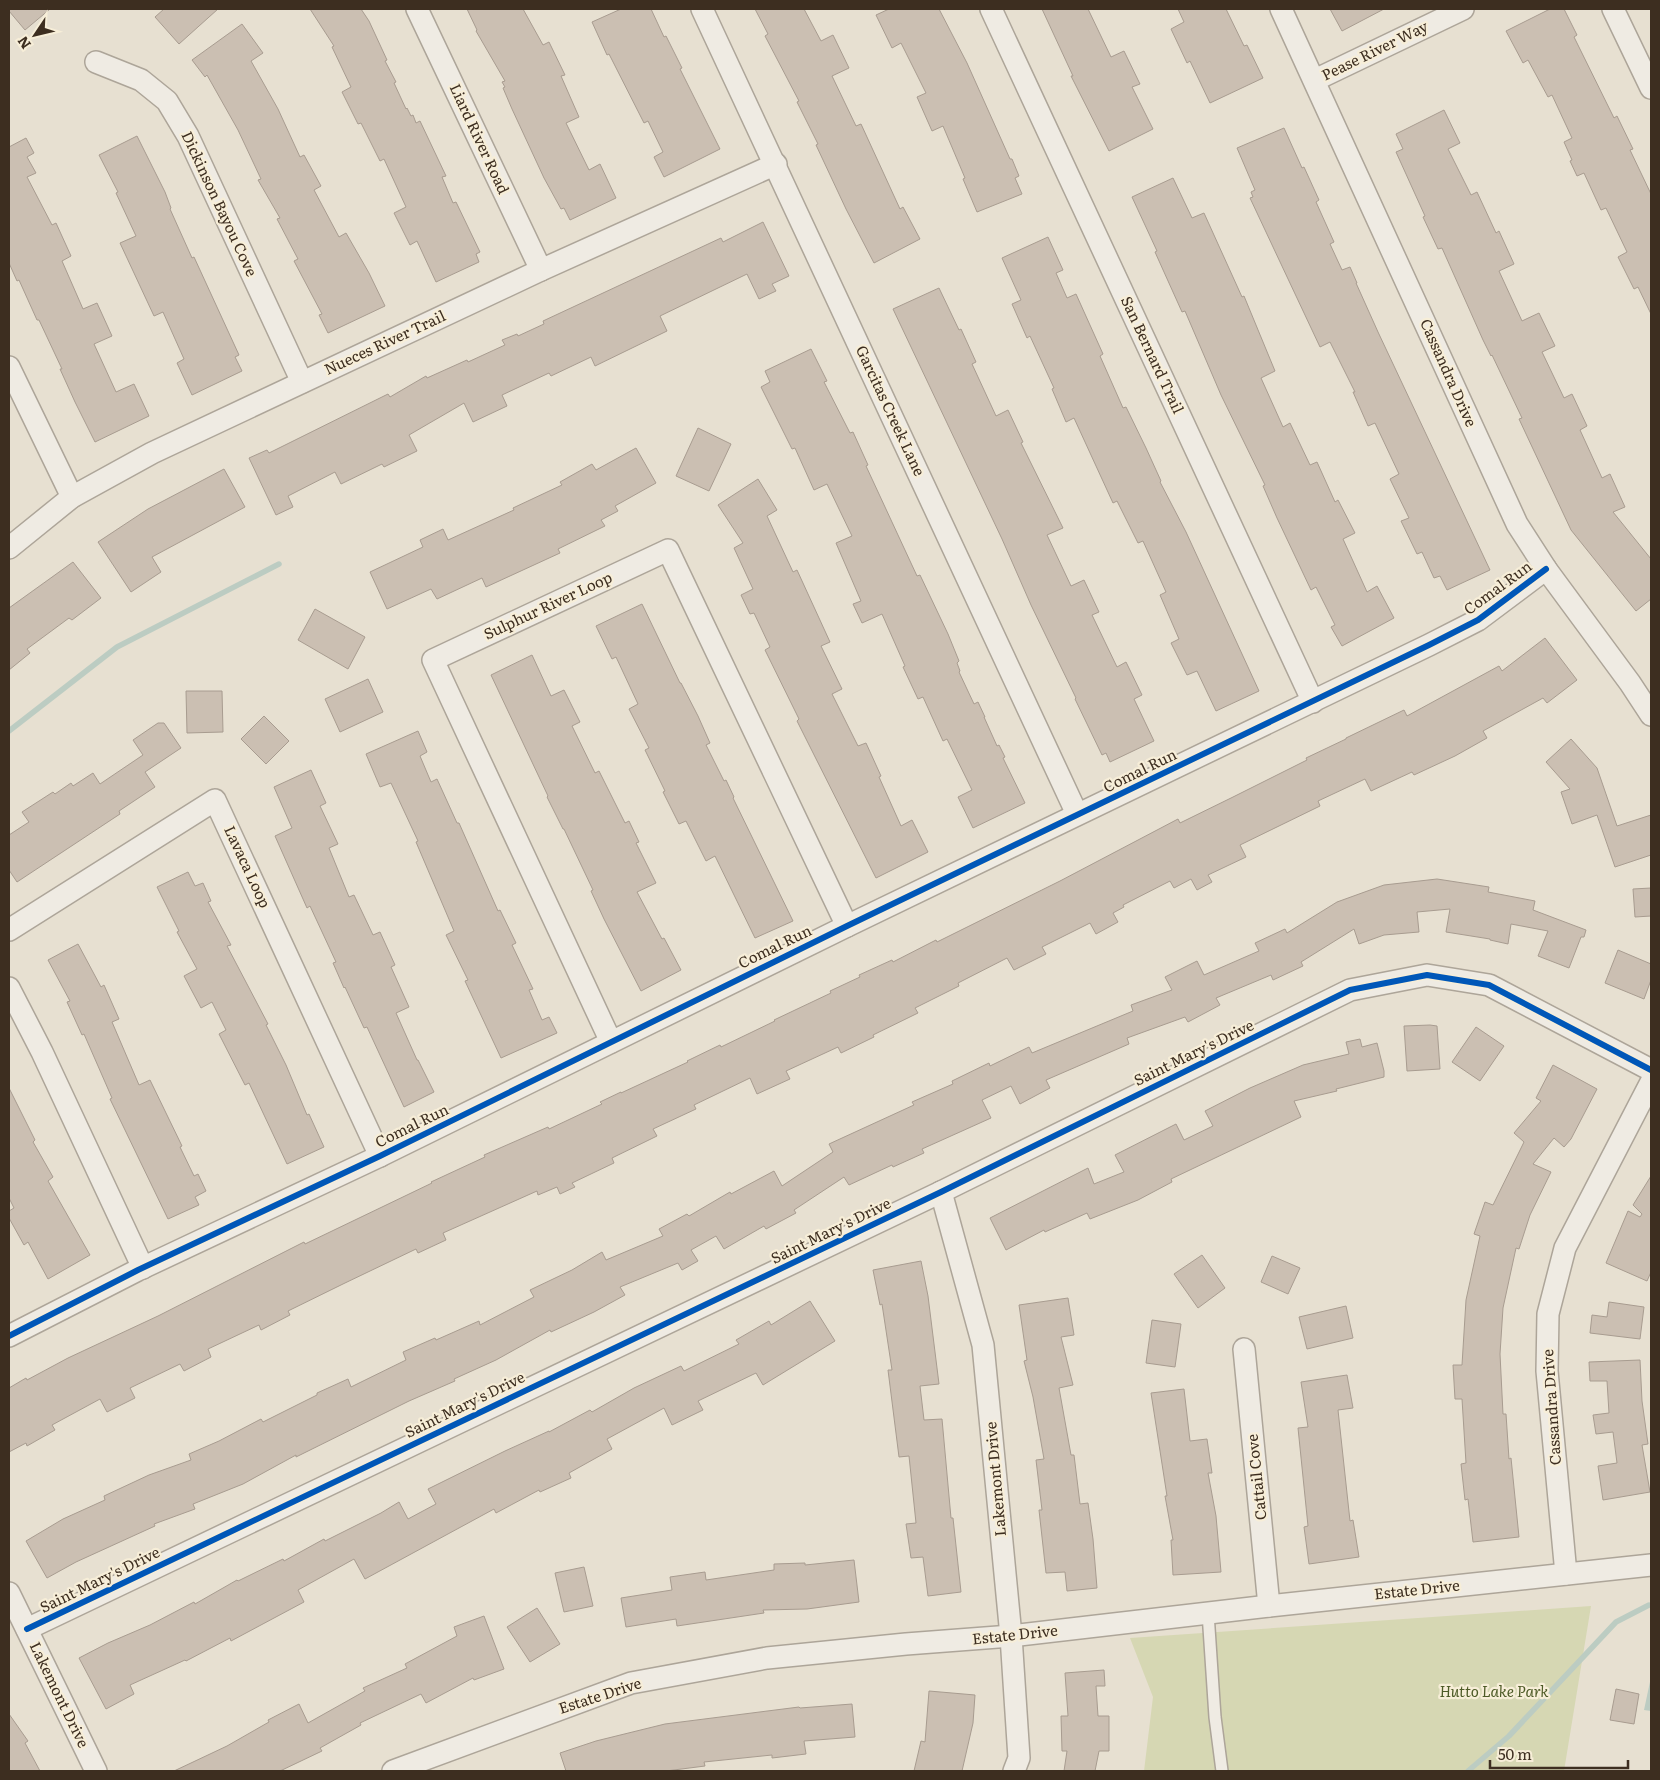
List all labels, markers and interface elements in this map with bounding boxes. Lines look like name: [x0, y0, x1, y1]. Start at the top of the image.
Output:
north arrow: [10, 10, 60, 60]
street label: Pease River Way: [1317, 14, 1432, 85]
text: N: [12, 32, 35, 54]
street label: Liard River Road: [445, 79, 516, 197]
street label: Dickinson Bayou Cove: [177, 127, 264, 280]
street label: San Bernard Trail: [1116, 292, 1191, 417]
street label: Nueces River Trail: [320, 303, 449, 380]
street label: Cassandra Drive: [1415, 315, 1484, 430]
street label: Garcitas Creek Lane: [851, 341, 932, 480]
street label: Comal Run: [1458, 554, 1536, 619]
street label: Sulphur River Loop: [479, 565, 615, 645]
street label: Comal Run: [1099, 742, 1180, 797]
street label: Lavaca Loop: [219, 821, 277, 911]
street label: Comal Run: [734, 918, 815, 973]
street label: Saint Mary's Drive: [1129, 1012, 1257, 1091]
street label: Comal Run: [371, 1097, 452, 1152]
street label: Saint Mary's Drive: [766, 1190, 894, 1269]
street label: Cassandra Drive: [1535, 1348, 1566, 1466]
street label: Saint Mary's Drive: [400, 1364, 528, 1443]
street label: Lakemont Drive: [978, 1420, 1011, 1538]
street label: Cattail Cove: [1240, 1433, 1271, 1521]
street label: Saint Mary's Drive: [35, 1539, 163, 1618]
street label: Estate Drive: [1373, 1573, 1461, 1604]
street label: Estate Drive: [971, 1618, 1059, 1649]
street label: Lakemont Drive: [25, 1637, 96, 1751]
street label: Estate Drive: [555, 1670, 644, 1719]
park label: Hutto Lake Park: [1439, 1679, 1549, 1702]
scale bar: [1490, 1738, 1628, 1770]
text: 50 m: [1498, 1742, 1532, 1765]

